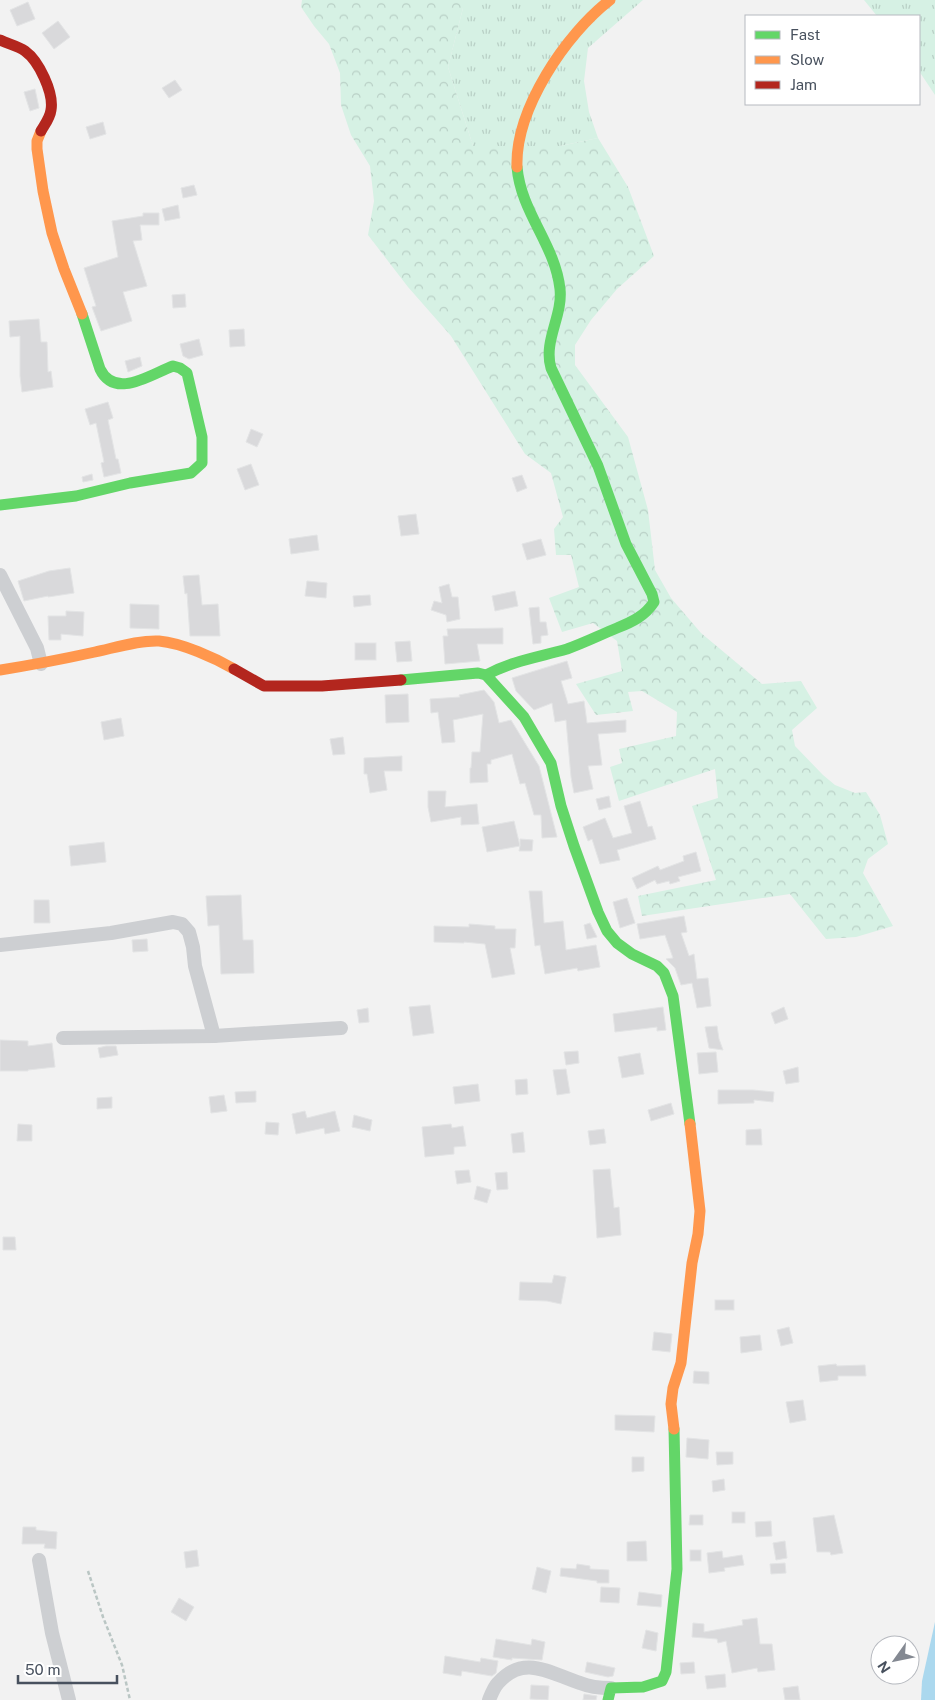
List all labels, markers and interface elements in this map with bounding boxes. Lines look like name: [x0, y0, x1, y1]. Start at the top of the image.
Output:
legend: [745, 15, 920, 105]
text: Fast: [790, 26, 820, 43]
text: Slow: [790, 51, 825, 68]
text: Jam: [790, 76, 817, 93]
north arrow: [870, 1635, 920, 1685]
scale bar: [18, 1652, 116, 1684]
text: N: [874, 1658, 894, 1676]
text: 50 m: [25, 1661, 60, 1678]

